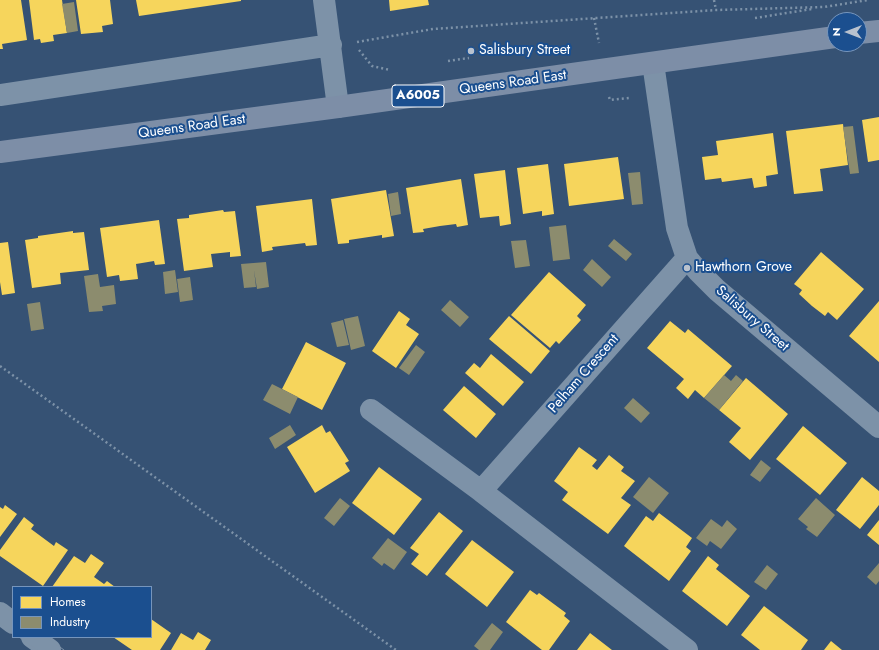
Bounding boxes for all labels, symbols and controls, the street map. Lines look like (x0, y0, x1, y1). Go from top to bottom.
north arrow (827, 12, 867, 52)
text: N (828, 28, 844, 36)
place label: Salisbury Street (479, 43, 570, 59)
marker: Salisbury Street (466, 46, 476, 56)
street label: Queens Road East (458, 67, 568, 99)
road number: A6005 (392, 85, 444, 107)
street label: Queens Road East (137, 111, 247, 143)
place label: Hawthorn Grove (695, 260, 792, 276)
marker: Hawthorn Grove (682, 263, 692, 273)
street label: Salisbury Street (712, 283, 792, 355)
street label: Pelham Crescent (545, 331, 623, 417)
legend (12, 586, 152, 638)
text: Homes (50, 593, 86, 611)
text: Industry (50, 613, 90, 631)

